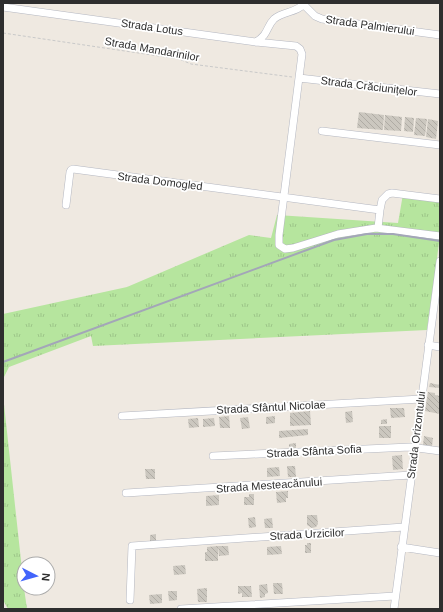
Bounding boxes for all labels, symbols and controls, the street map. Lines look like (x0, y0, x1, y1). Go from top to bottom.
street label: Strada Palmierului (325, 13, 415, 37)
street label: Strada Lotus (120, 17, 184, 37)
street label: Strada Mandarinilor (104, 35, 201, 63)
street label: Strada Crăciunițelor (320, 74, 418, 98)
street label: Strada Domogled (117, 170, 203, 192)
street label: Strada Orizontului (405, 391, 427, 479)
street label: Strada Sfântul Nicolae (216, 398, 326, 416)
street label: Strada Sfânta Sofia (266, 442, 363, 459)
street label: Strada Mesteacănului (216, 475, 322, 495)
street label: Strada Urzicilor (269, 526, 345, 542)
north arrow (16, 556, 56, 596)
text: N (40, 572, 52, 582)

